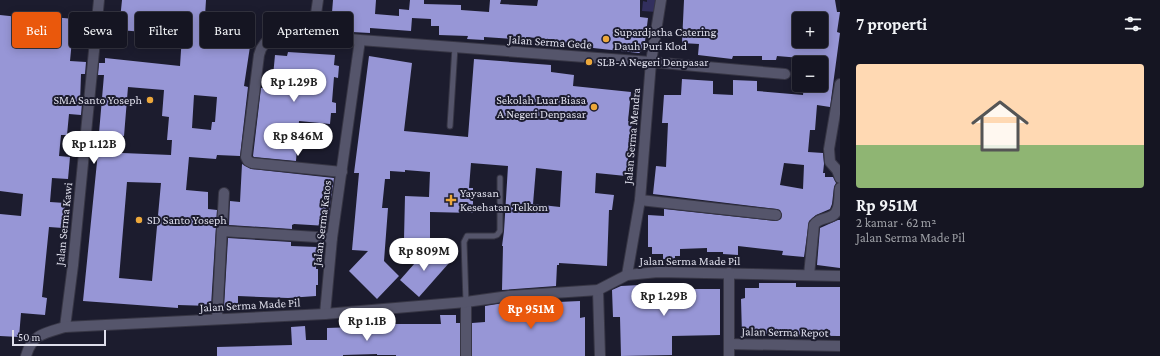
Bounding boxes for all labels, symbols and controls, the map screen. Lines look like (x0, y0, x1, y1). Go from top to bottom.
chip: Beli (12, 12, 61, 48)
chip: Sewa (69, 12, 127, 48)
chip: Filter (135, 12, 192, 48)
chip: Baru (200, 12, 255, 48)
chip: Apartemen (263, 12, 353, 48)
map controls (792, 12, 828, 92)
button: + (792, 12, 828, 48)
icon: filters (1122, 13, 1144, 35)
text: 7 properti (856, 15, 927, 34)
place label: Supardjatha Catering Dauh Puri Klod (614, 25, 716, 53)
street label: Jalan Serma Gede (507, 32, 592, 52)
marker: Supardjatha Catering Dauh Puri Klod (601, 34, 611, 44)
place label: SLB-A Negeri Denpasar (597, 55, 709, 69)
button: − (792, 56, 828, 92)
marker: SLB-A Negeri Denpasar (584, 57, 594, 67)
pin: Rp 1.29B (253, 69, 335, 103)
text: Rp 1.29B (270, 74, 318, 89)
street label: Jalan Serma Mendra (621, 87, 643, 186)
icon: home (964, 90, 1036, 162)
place label: SMA Santo Yoseph (53, 93, 143, 107)
place label: Sekolah Luar Biasa A Negeri Denpasar (496, 93, 587, 121)
marker: SMA Santo Yoseph (145, 95, 155, 105)
marker: Sekolah Luar Biasa A Negeri Denpasar (589, 102, 599, 112)
pin: Rp 846M (261, 123, 335, 157)
text: Rp 846M (273, 128, 323, 143)
pin: Rp 1.12B (53, 131, 135, 165)
text: Rp 1.12B (71, 136, 117, 151)
street label: Jalan Serma Katos (310, 179, 334, 268)
street label: Jalan Serma Kawi (53, 182, 75, 267)
place label: Yayasan Kesehatan Telkom (460, 186, 548, 214)
marker: Yayasan Kesehatan Telkom (445, 194, 457, 206)
text: Rp 951M (856, 196, 917, 215)
place label: SD Santo Yoseph (147, 213, 227, 227)
marker: SD Santo Yoseph (134, 215, 144, 225)
text: 2 kamar · 62 m² (856, 215, 936, 230)
text: Jalan Serma Made Pil (856, 230, 965, 245)
pin: Rp 809M (387, 238, 461, 272)
text: Rp 809M (398, 243, 450, 258)
street label: Jalan Serma Made Pil (639, 254, 740, 268)
pin: Rp 1.29B (623, 283, 705, 317)
text: Rp 1.29B (640, 288, 688, 303)
street label: Jalan Serma Made Pil (198, 295, 301, 315)
pin: Rp 951M (494, 296, 568, 330)
text: Rp 951M (508, 301, 554, 316)
pin: Rp 1.1B (330, 308, 404, 342)
text: Rp 1.1B (348, 313, 386, 328)
street label: Jalan Serma Repot (740, 324, 830, 340)
scale bar (12, 328, 106, 347)
text: 50 m (18, 331, 40, 343)

